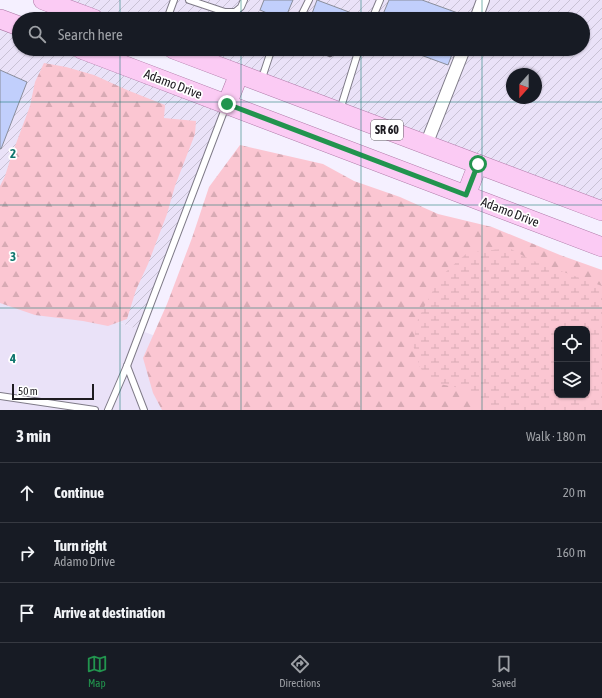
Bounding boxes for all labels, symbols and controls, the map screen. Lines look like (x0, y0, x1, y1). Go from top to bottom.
search box (12, 12, 590, 56)
icon: search (26, 23, 48, 45)
text: Search here (58, 26, 123, 43)
street label: Adamo Drive (142, 66, 204, 102)
north arrow (506, 68, 542, 104)
route end (218, 95, 236, 113)
road number: SR 60 (371, 120, 403, 140)
text: 2 (10, 146, 16, 161)
route start (469, 155, 487, 173)
street label: Adamo Drive (479, 194, 541, 230)
text: 3 (10, 249, 16, 264)
map controls (554, 326, 590, 398)
button: locate (554, 326, 590, 362)
text: 4 (9, 351, 16, 366)
button: layers (554, 362, 590, 398)
scale bar (12, 382, 94, 401)
text: 50 m (18, 385, 38, 397)
text: 3 min (16, 426, 51, 446)
text: Walk · 180 m (526, 429, 586, 444)
icon: ahead (16, 482, 38, 504)
text: Continue (54, 484, 104, 501)
text: 20 m (563, 485, 586, 500)
text: Turn right (54, 537, 107, 554)
icon: right (16, 542, 38, 564)
text: 160 m (557, 545, 586, 560)
text: Adamo Drive (54, 554, 115, 569)
icon: arrive (16, 602, 38, 624)
text: Arrive at destination (54, 604, 165, 621)
tab: Map (86, 653, 108, 689)
tab: Directions (279, 653, 320, 689)
tab: Saved (492, 653, 516, 689)

